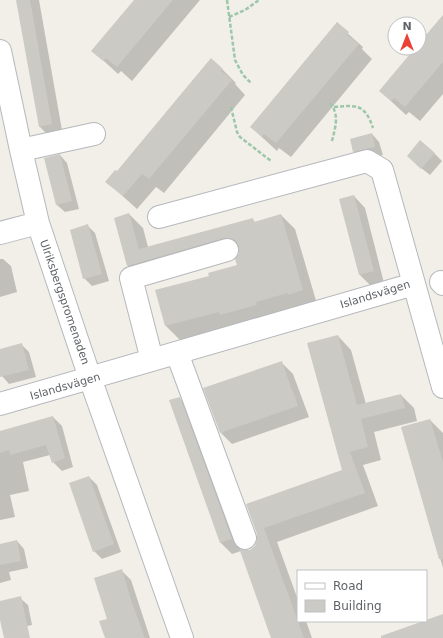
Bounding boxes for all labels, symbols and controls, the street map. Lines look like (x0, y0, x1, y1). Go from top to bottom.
north arrow (387, 16, 427, 56)
text: N (402, 20, 412, 33)
street label: Ulriksbergspromenaden (37, 238, 92, 366)
street label: Islandsvägen (339, 278, 412, 311)
street label: Islandsvägen (29, 370, 102, 403)
legend (297, 570, 427, 622)
text: Road (333, 579, 363, 593)
text: Building (333, 599, 382, 613)

